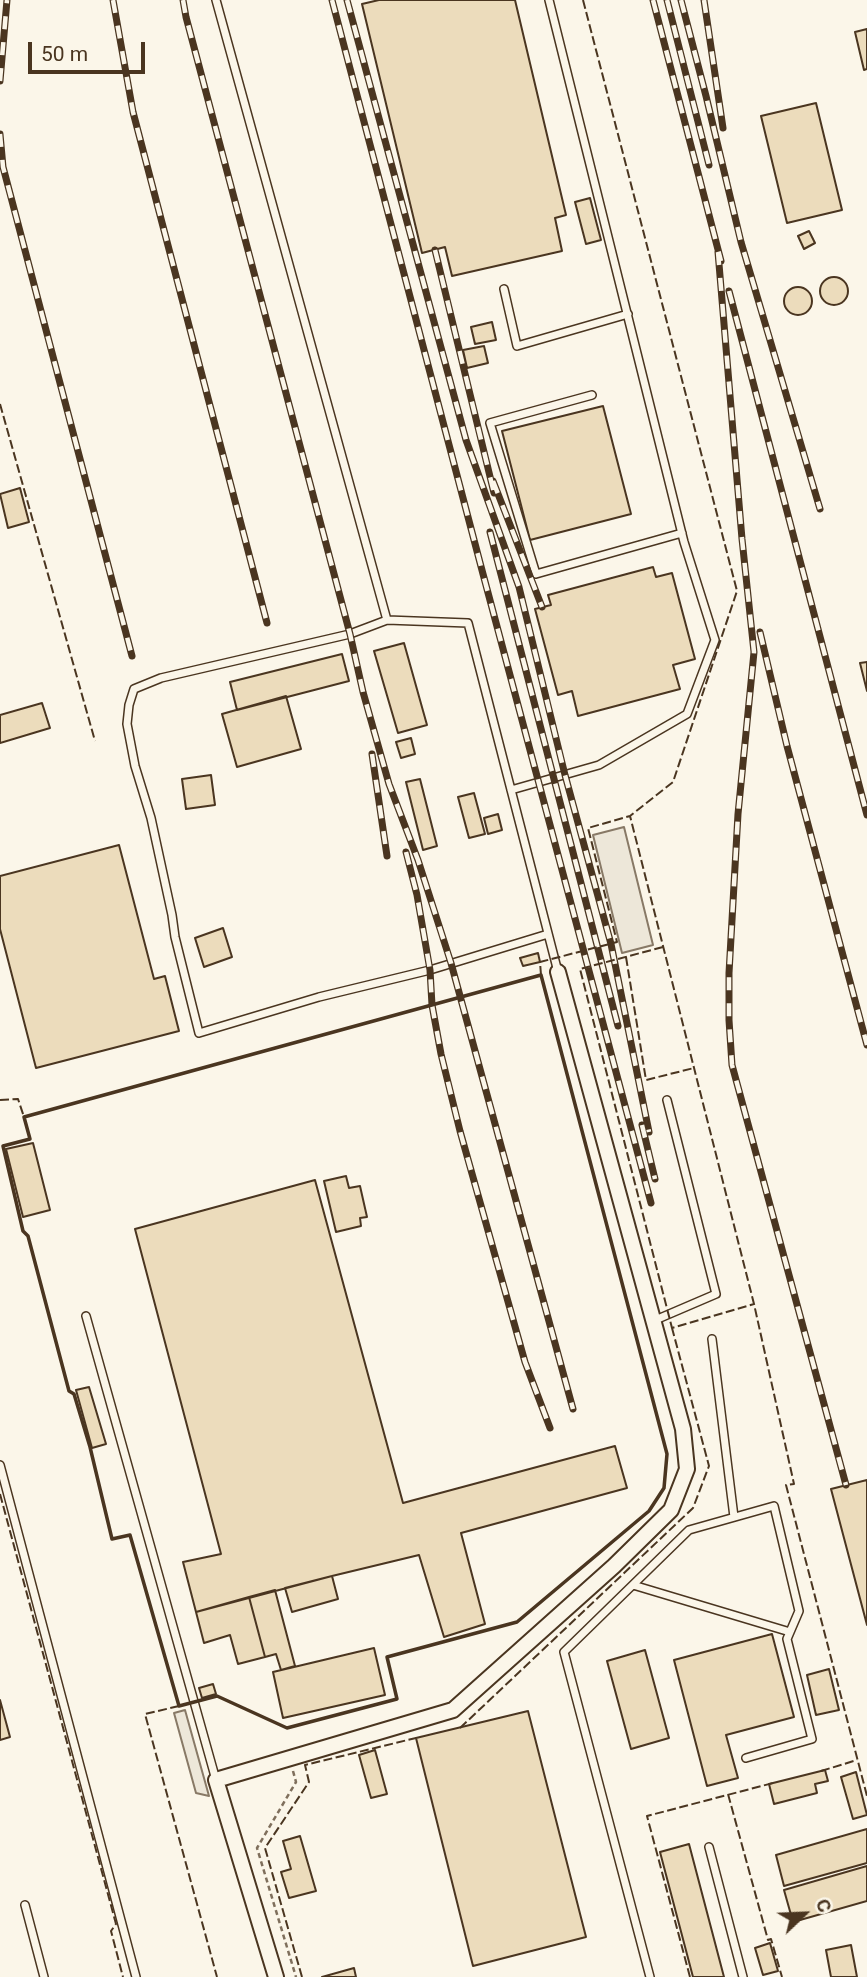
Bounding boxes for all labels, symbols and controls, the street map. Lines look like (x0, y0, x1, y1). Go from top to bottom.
scale bar (32, 28, 149, 72)
text: 50 m (41, 42, 88, 66)
north arrow (769, 1879, 839, 1949)
text: С (811, 1895, 837, 1916)

